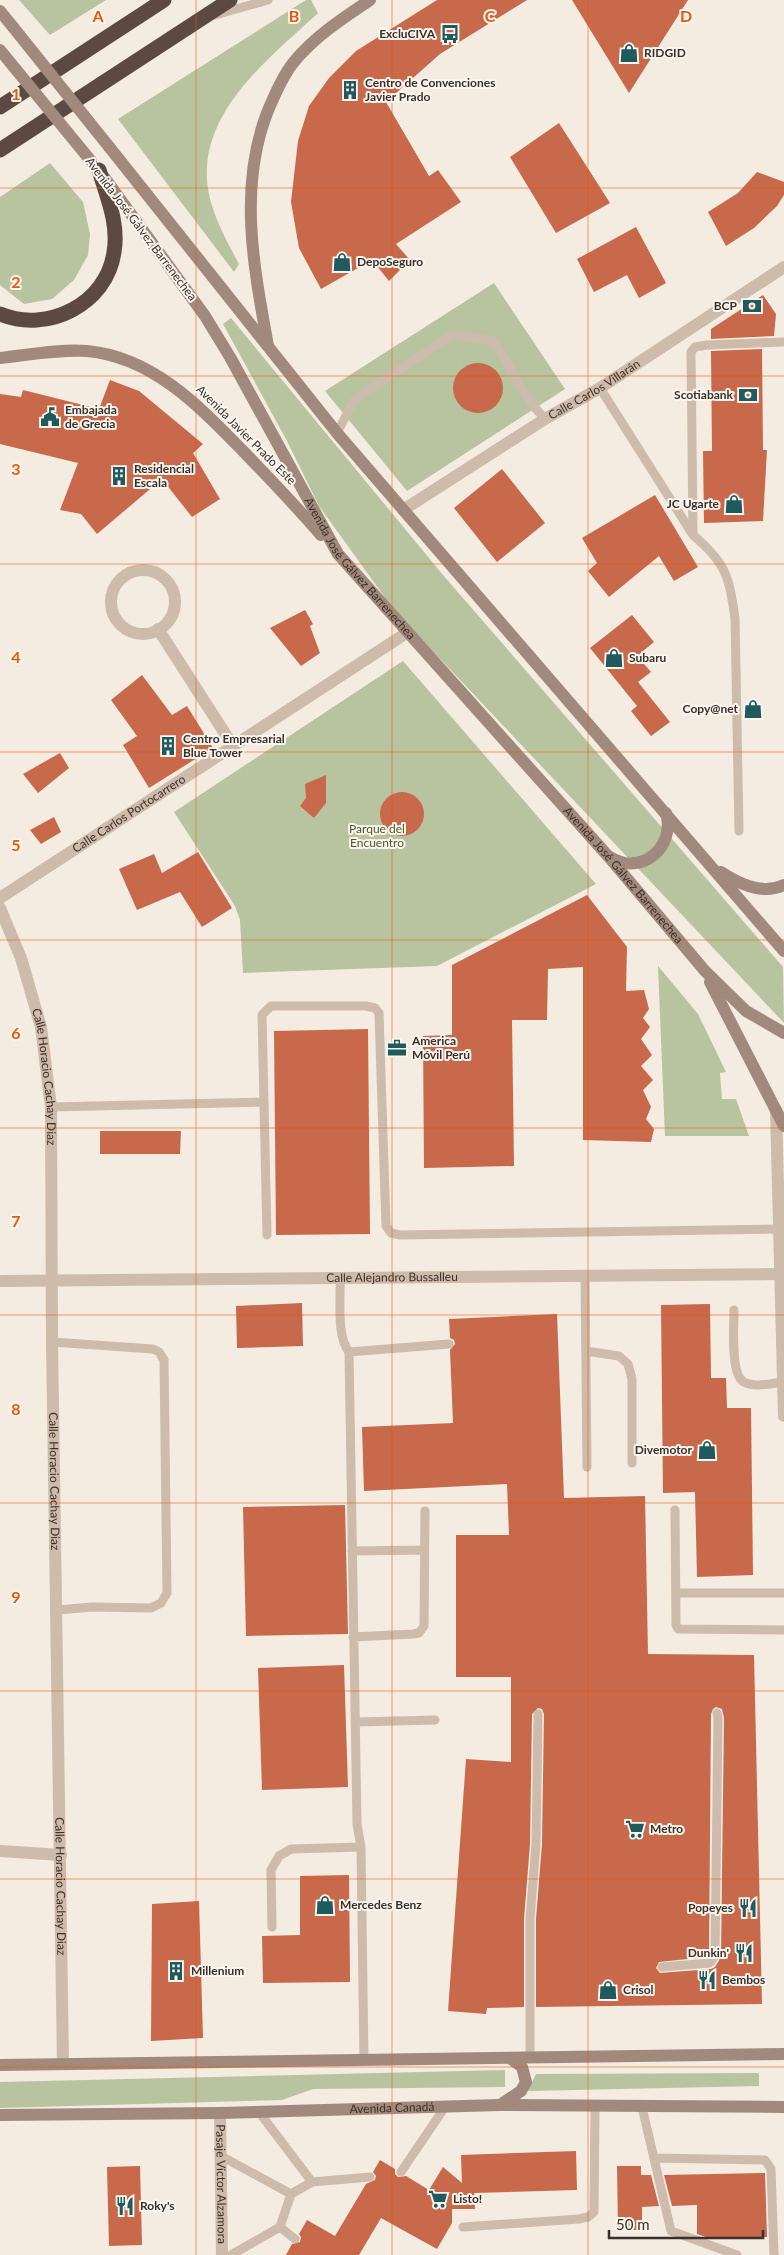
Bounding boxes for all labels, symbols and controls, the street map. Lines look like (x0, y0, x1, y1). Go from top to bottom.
text: A (91, 6, 104, 25)
text: B (289, 6, 299, 25)
text: C (485, 6, 496, 25)
text: D (680, 6, 692, 25)
bus stop icon: ExcluCIVA (439, 23, 461, 45)
place label: ExcluCIVA (379, 26, 436, 41)
shop icon: RIDGID (618, 42, 640, 64)
place label: RIDGID (644, 45, 686, 60)
place label: Centro de Convenciones Javier Prado (365, 75, 495, 104)
building icon: Centro de Convenciones Javier Prado (339, 79, 361, 101)
text: 1 (11, 84, 21, 103)
street label: Avenida José Gálvez Barrenechea (82, 154, 200, 303)
shop icon: DepoSeguro (331, 251, 353, 273)
place label: DepoSeguro (357, 254, 423, 269)
text: 2 (11, 272, 21, 291)
bank icon: BCP (741, 295, 763, 317)
place label: BCP (714, 298, 738, 313)
street label: Calle Carlos Villarán (545, 356, 643, 423)
street label: Avenida Javier Prado Este (193, 382, 299, 488)
bank icon: Scotiabank (737, 384, 759, 406)
place label: Scotiabank (674, 387, 734, 402)
place label: Embajada de Grecia (65, 402, 117, 431)
public building icon: Embajada de Grecia (39, 406, 61, 428)
text: 3 (11, 459, 21, 478)
place label: Residencial Escala (134, 461, 194, 490)
building icon: Residencial Escala (108, 465, 130, 487)
shop icon: JC Ugarte (723, 493, 745, 515)
street label: Avenida José Gálvez Barrenechea (301, 494, 419, 643)
place label: JC Ugarte (667, 496, 720, 511)
text: 4 (11, 647, 21, 666)
shop icon: Subaru (603, 647, 625, 669)
place label: Subaru (629, 650, 667, 665)
shop icon: Copy@net (742, 698, 764, 720)
place label: Copy@net (683, 701, 739, 716)
place label: Centro Empresarial Blue Tower (183, 731, 285, 760)
building icon: Centro Empresarial Blue Tower (157, 735, 179, 757)
street label: Calle Carlos Portocarrero (69, 771, 188, 856)
street label: Avenida José Gálvez Barrenechea (560, 803, 687, 946)
park label: Parque del Encuentro (349, 821, 405, 850)
text: 5 (11, 835, 21, 854)
street label: Calle Horacio Cachay Diaz (29, 1006, 59, 1146)
text: 6 (11, 1023, 21, 1042)
place label: America Móvil Perú (411, 1033, 470, 1062)
office icon: America Móvil Perú (386, 1037, 408, 1059)
text: 7 (11, 1211, 21, 1230)
street label: Calle Alejandro Bussalleu (326, 1269, 458, 1285)
text: 8 (11, 1399, 21, 1418)
street label: Calle Horacio Cachay Diaz (46, 1412, 63, 1551)
shop icon: Divemotor (696, 1439, 718, 1461)
place label: Divemotor (635, 1442, 693, 1457)
text: 9 (11, 1587, 21, 1606)
street label: Calle Horacio Cachay Diaz (52, 1817, 69, 1956)
supermarket icon: Metro (624, 1818, 646, 1840)
place label: Metro (650, 1821, 683, 1836)
shop icon: Mercedes Benz (314, 1894, 336, 1916)
place label: Mercedes Benz (340, 1897, 422, 1912)
restaurant icon: Popeyes (737, 1897, 759, 1919)
place label: Popeyes (688, 1900, 733, 1915)
restaurant icon: Dunkin' (733, 1942, 755, 1964)
place label: Dunkin' (688, 1945, 729, 1960)
building icon: Millenium (165, 1960, 187, 1982)
place label: Millenium (191, 1963, 244, 1978)
restaurant icon: Bembos (696, 1969, 718, 1991)
place label: Bembos (722, 1972, 765, 1987)
shop icon: Crisol (597, 1979, 619, 2001)
place label: Crisol (623, 1982, 654, 1997)
street label: Avenida Canadá (349, 2099, 435, 2116)
street label: Pasaje Víctor Alzamora (213, 2124, 230, 2244)
supermarket icon: Listo! (427, 2188, 449, 2210)
place label: Listo! (453, 2191, 482, 2206)
restaurant icon: Roky's (114, 2195, 136, 2217)
place label: Roky's (140, 2198, 175, 2213)
scale bar (609, 2208, 763, 2240)
text: 50 m (616, 2215, 650, 2233)

